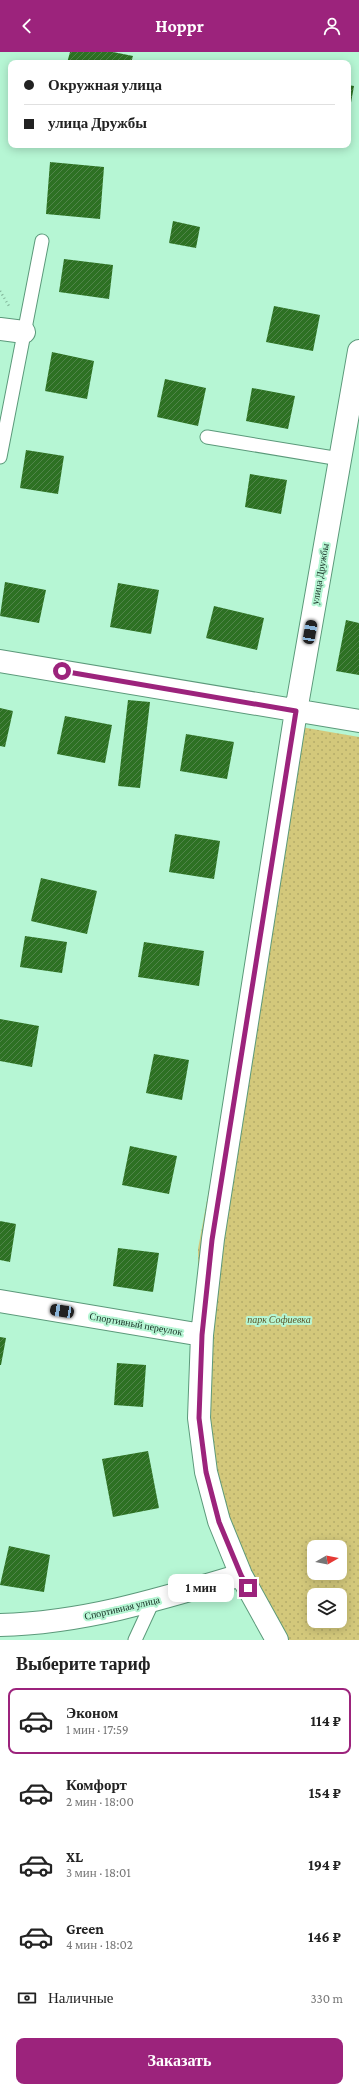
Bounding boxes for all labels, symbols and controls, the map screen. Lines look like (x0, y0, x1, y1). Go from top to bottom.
icon: back (16, 15, 38, 37)
icon: person (321, 15, 343, 37)
text: Hoppr (155, 16, 204, 36)
text: Окружная улица (48, 77, 162, 93)
text: улица Дружбы (48, 115, 147, 131)
street label: улица Дружбы (309, 542, 331, 605)
car (302, 619, 318, 645)
route start (53, 662, 71, 680)
car (49, 1303, 75, 1319)
street label: Спортивный переулок (89, 1310, 183, 1338)
park label: парк Софиевка (247, 1314, 311, 1325)
north arrow (307, 1540, 347, 1580)
map controls (307, 1540, 347, 1628)
callout: 1 мин (168, 1574, 234, 1602)
route end (239, 1579, 257, 1597)
text: 1 мин (185, 1580, 217, 1595)
button: layers (307, 1588, 347, 1628)
street label: Спортивная улица (83, 1594, 161, 1622)
text: Выберите тариф (16, 1654, 150, 1674)
icon: car (18, 1703, 54, 1739)
text: Эконом (66, 1705, 118, 1721)
text: 114 ₽ (310, 1713, 341, 1729)
text: 1 мин · 17:59 (66, 1722, 129, 1737)
icon: car (18, 1775, 54, 1811)
text: Комфорт (66, 1777, 127, 1793)
text: 154 ₽ (309, 1785, 341, 1801)
text: 2 мин · 18:00 (66, 1794, 134, 1809)
icon: car (18, 1847, 54, 1883)
text: XL (66, 1849, 83, 1865)
text: 194 ₽ (308, 1857, 341, 1873)
text: 3 мин · 18:01 (66, 1865, 131, 1880)
icon: car (18, 1919, 54, 1955)
text: Green (66, 1921, 104, 1937)
text: 146 ₽ (308, 1929, 341, 1945)
text: 4 мин · 18:02 (66, 1937, 133, 1952)
icon: cash (16, 1987, 38, 2009)
text: Наличные (48, 1990, 113, 2006)
text: 330 m (310, 1991, 343, 2006)
button: Заказать (16, 2038, 343, 2084)

